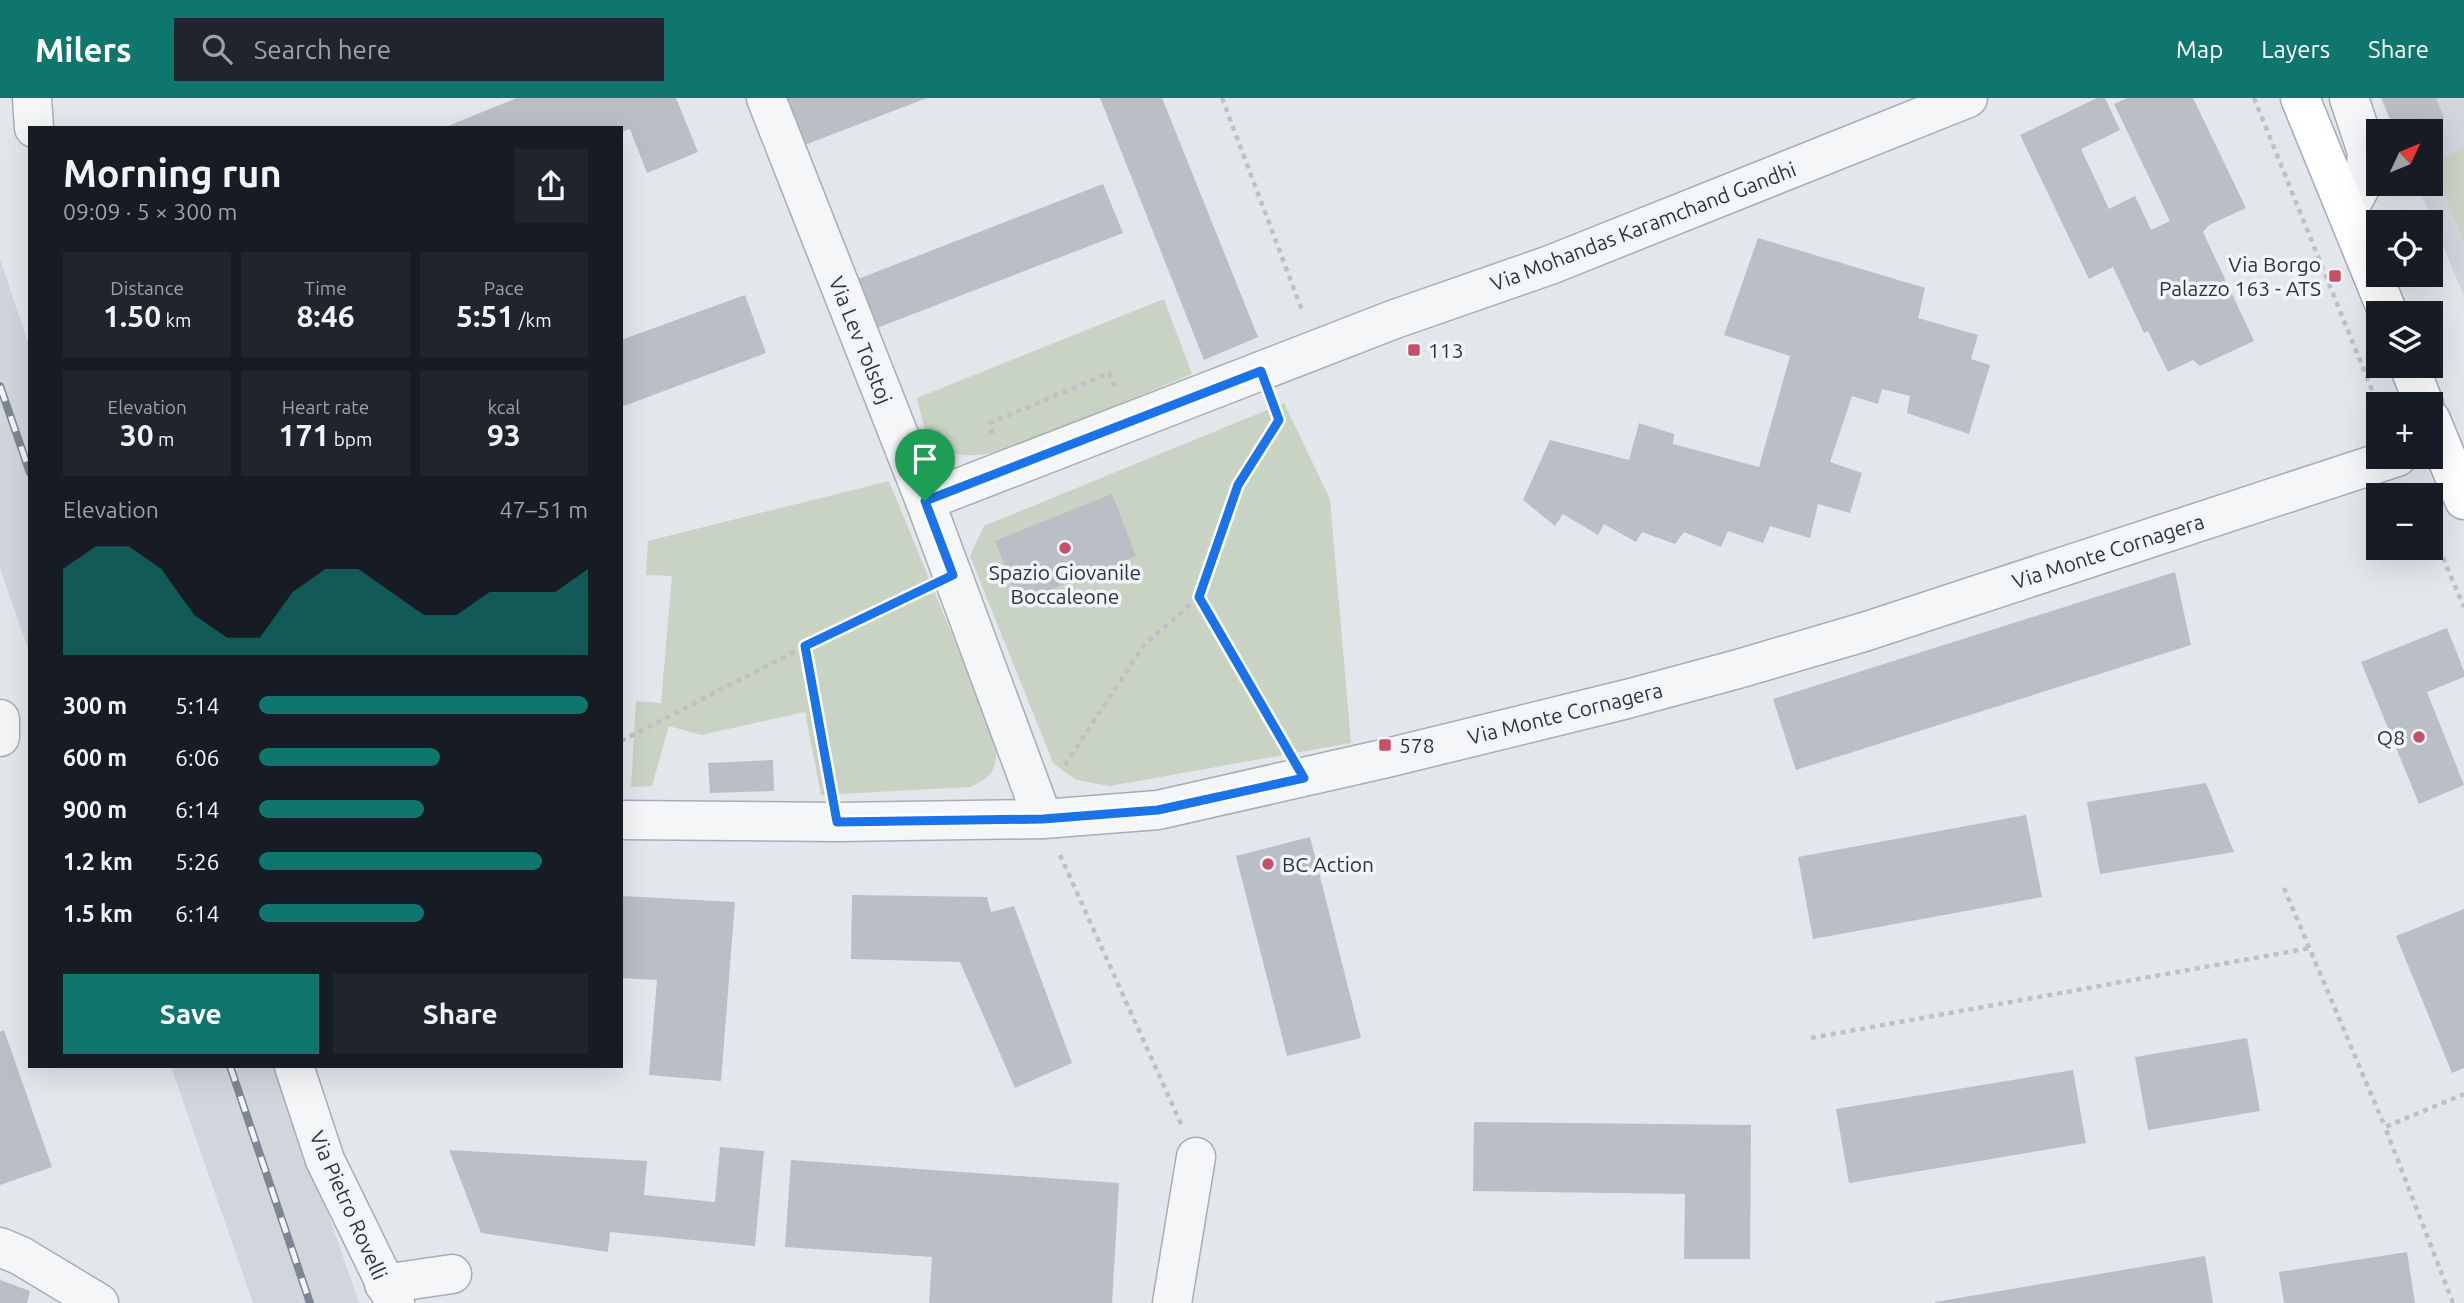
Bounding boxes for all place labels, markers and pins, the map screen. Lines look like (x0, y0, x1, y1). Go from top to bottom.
place label: Via Borgo Palazzo 163 - ATS (2159, 252, 2321, 300)
marker: Via Borgo Palazzo 163 - ATS (2327, 268, 2343, 284)
place label: 113 (1428, 338, 1464, 362)
marker: 113 (1406, 342, 1422, 358)
pin (895, 429, 955, 501)
marker: Spazio Giovanile Boccaleone (1057, 540, 1073, 556)
place label: Spazio Giovanile Boccaleone (989, 560, 1141, 608)
place label: Q8 (2377, 725, 2405, 749)
marker: Q8 (2411, 729, 2427, 745)
place label: 578 (1399, 733, 1435, 757)
marker: 578 (1377, 737, 1393, 753)
place label: BC Action (1282, 852, 1374, 876)
marker: BC Action (1260, 856, 1276, 872)

